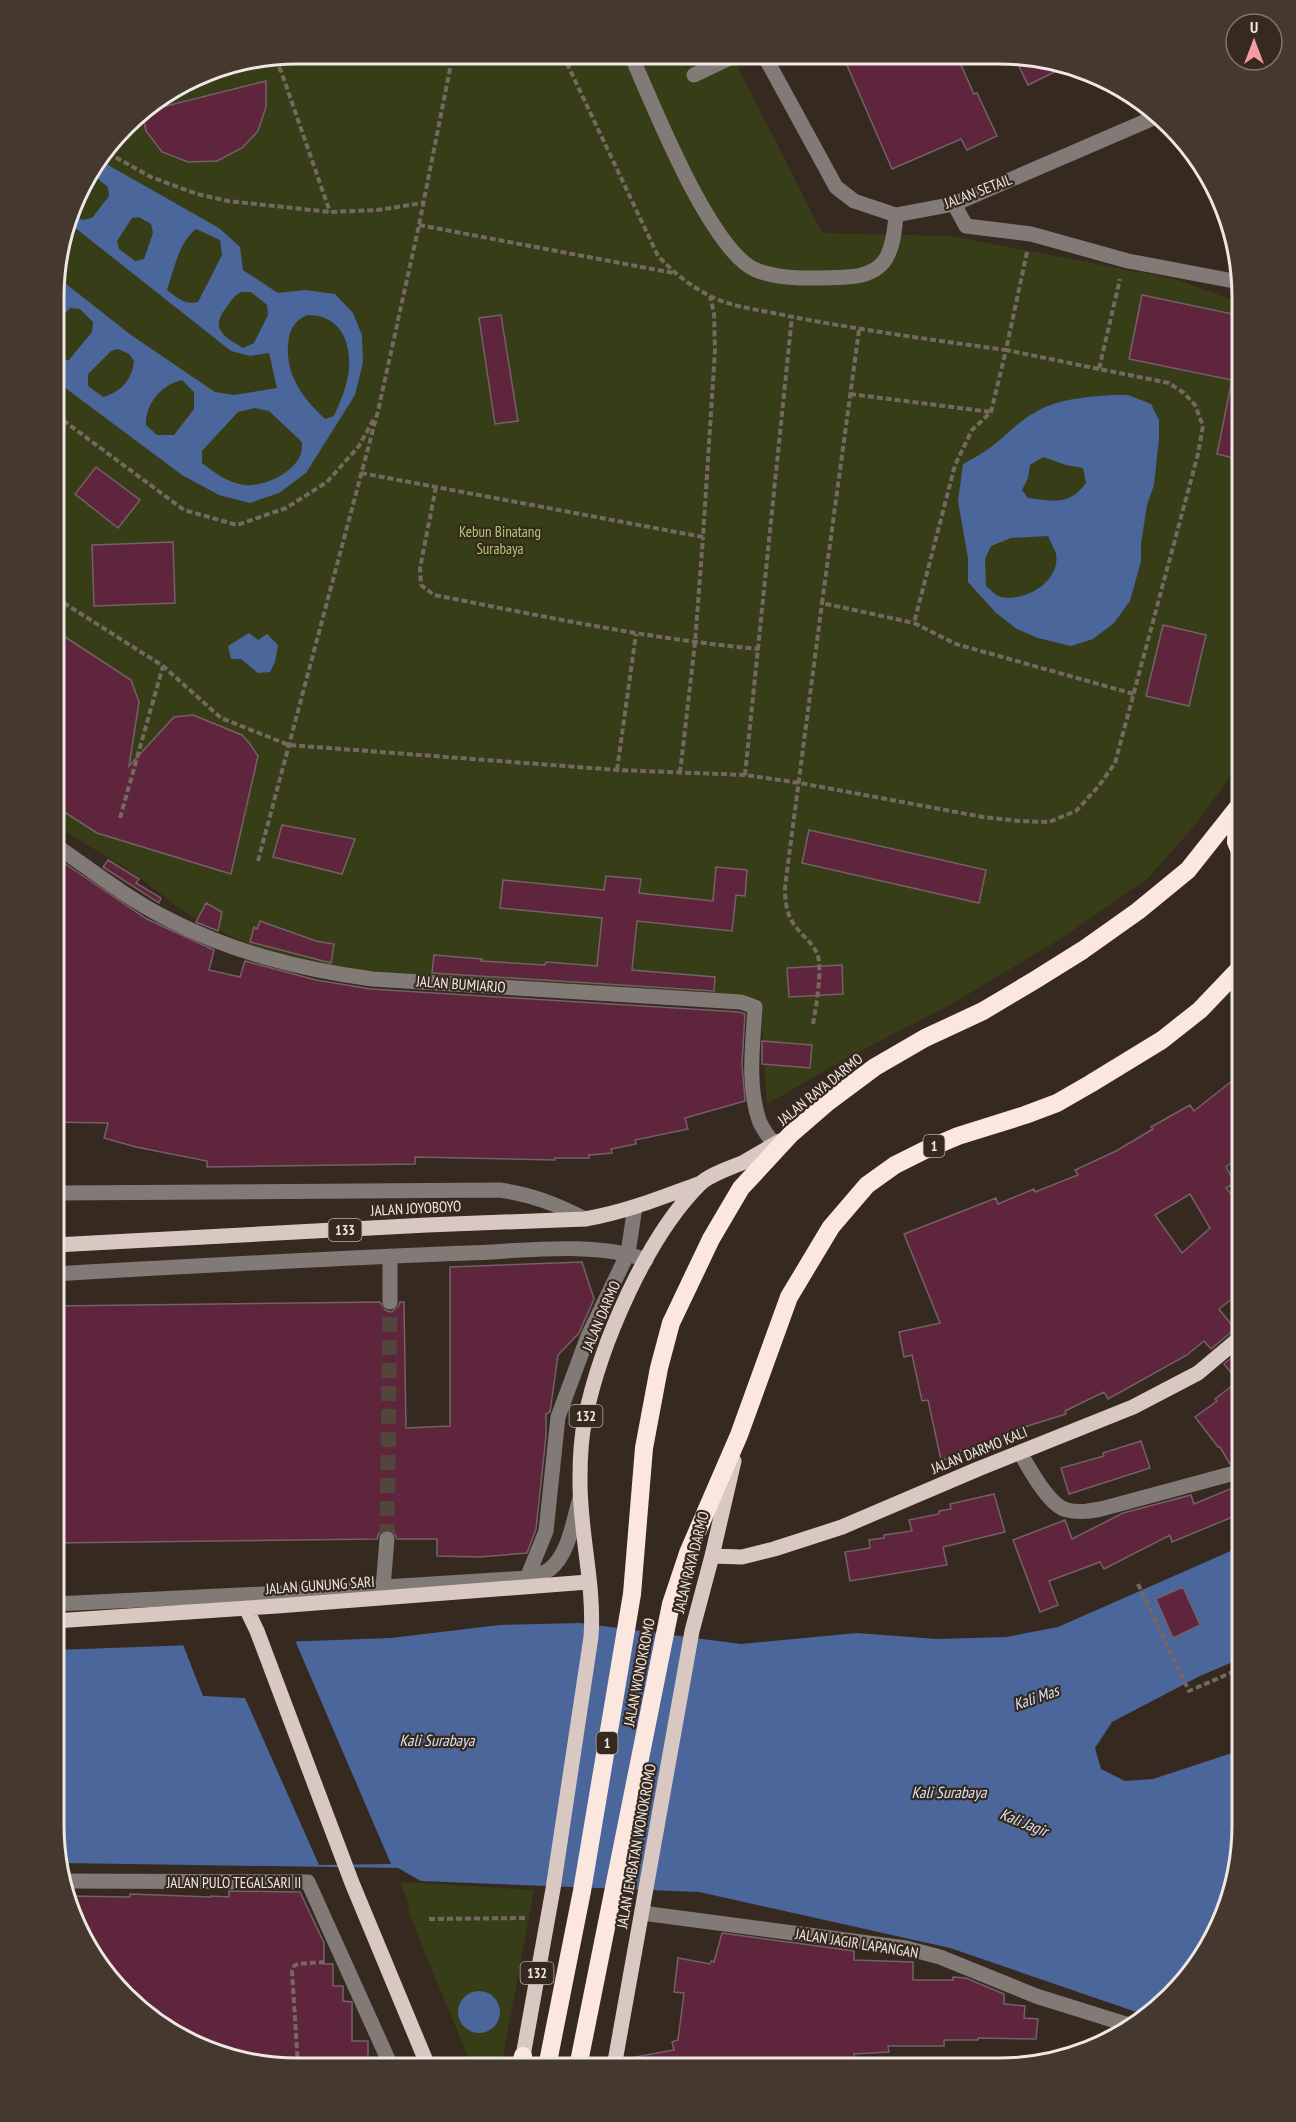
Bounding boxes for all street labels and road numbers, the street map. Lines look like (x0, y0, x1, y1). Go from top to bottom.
street label: JALAN SETAIL (941, 169, 1015, 213)
street label: JALAN BUMIARJO (415, 971, 506, 997)
street label: JALAN RAYA DARMO (773, 1049, 866, 1130)
road number: 1 (924, 1135, 944, 1157)
street label: JALAN JOYOBOYO (369, 1196, 462, 1220)
road number: 133 (328, 1219, 362, 1241)
street label: JALAN DARMO (577, 1278, 624, 1355)
road number: 132 (570, 1405, 602, 1427)
street label: JALAN DARMO KALI (927, 1422, 1030, 1478)
street label: JALAN RAYA DARMO (669, 1509, 713, 1616)
street label: JALAN GUNUNG SARI (264, 1572, 375, 1598)
street label: JALAN WONOKROMO (619, 1616, 659, 1729)
road number: 1 (596, 1732, 618, 1754)
street label: JALAN JEMBATAN WONOKROMO (612, 1762, 660, 1931)
street label: JALAN PULO TEGALSARI II (166, 1873, 301, 1892)
street label: JALAN JAGIR LAPANGAN (793, 1924, 920, 1962)
road number: 132 (520, 1962, 554, 1984)

